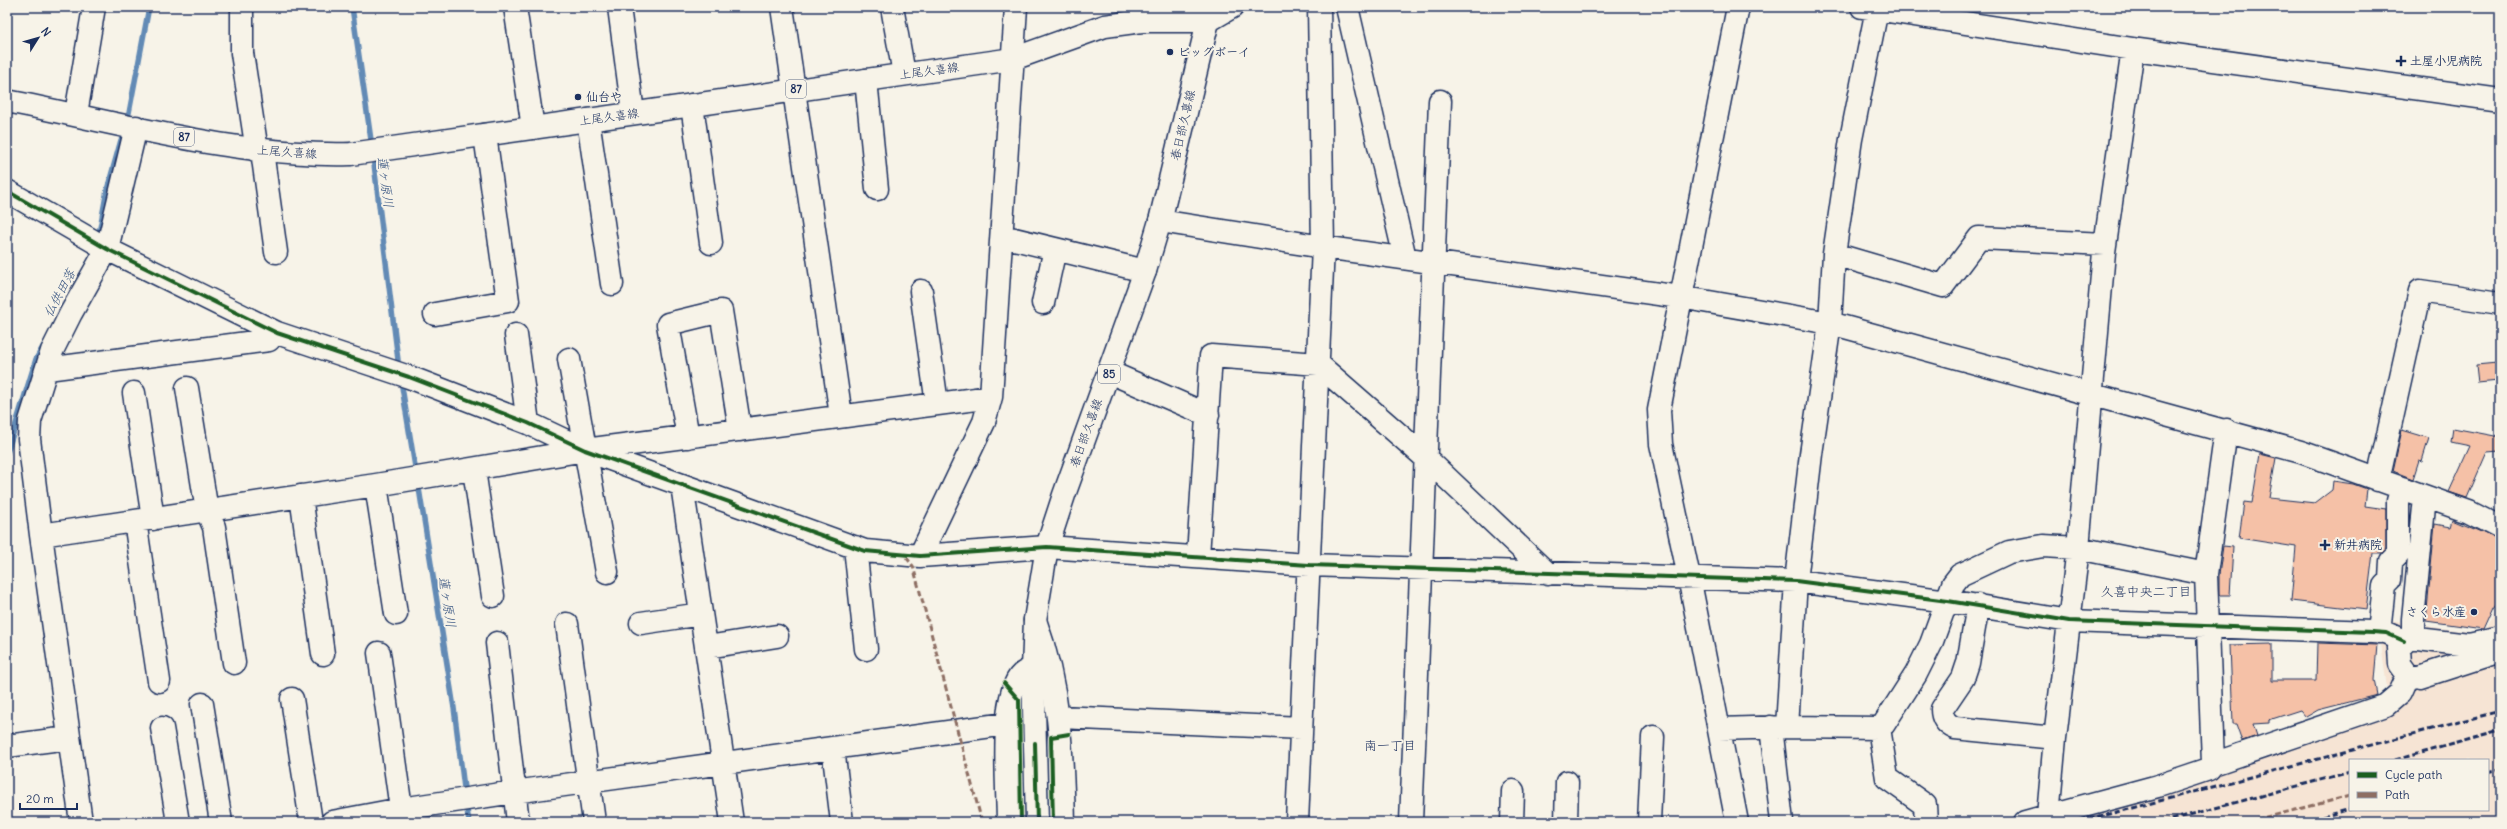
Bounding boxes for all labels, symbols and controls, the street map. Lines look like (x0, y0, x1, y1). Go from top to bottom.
north arrow (18, 18, 58, 58)
text: N (38, 25, 54, 39)
place label: ビッグボーイ (1178, 44, 1250, 59)
marker: ビッグボーイ (1165, 47, 1175, 57)
place label: 土屋小児病院 (2410, 53, 2482, 68)
marker: 土屋小児病院 (2395, 55, 2407, 67)
street label: 上尾久喜線 (898, 59, 960, 82)
road number: 87 (786, 80, 806, 98)
street label: 春日部久喜線 (1167, 88, 1198, 162)
place label: 仙台や (586, 89, 622, 104)
marker: 仙台や (573, 92, 583, 102)
street label: 上尾久喜線 (578, 105, 640, 128)
road number: 87 (174, 128, 194, 146)
street label: 上尾久喜線 (257, 142, 317, 161)
water label: 蓮ヶ原川 (373, 155, 398, 209)
water label: 仏供田落 (40, 265, 80, 320)
road number: 85 (1098, 365, 1120, 383)
street label: 春日部久喜線 (1066, 396, 1105, 469)
place label: 新井病院 (2334, 537, 2382, 552)
marker: 新井病院 (2319, 539, 2331, 551)
water label: 蓮ヶ原川 (435, 575, 460, 629)
district label: 久喜中央二丁目 (2100, 583, 2192, 600)
place label: さくら水産 (2406, 604, 2466, 619)
marker: さくら水産 (2469, 607, 2479, 617)
district label: 南一丁目 (1364, 737, 1416, 754)
legend (2349, 759, 2489, 811)
text: Cycle path (2385, 767, 2442, 782)
scale bar (20, 785, 77, 811)
text: Path (2385, 787, 2410, 802)
text: 20 m (26, 791, 54, 806)

